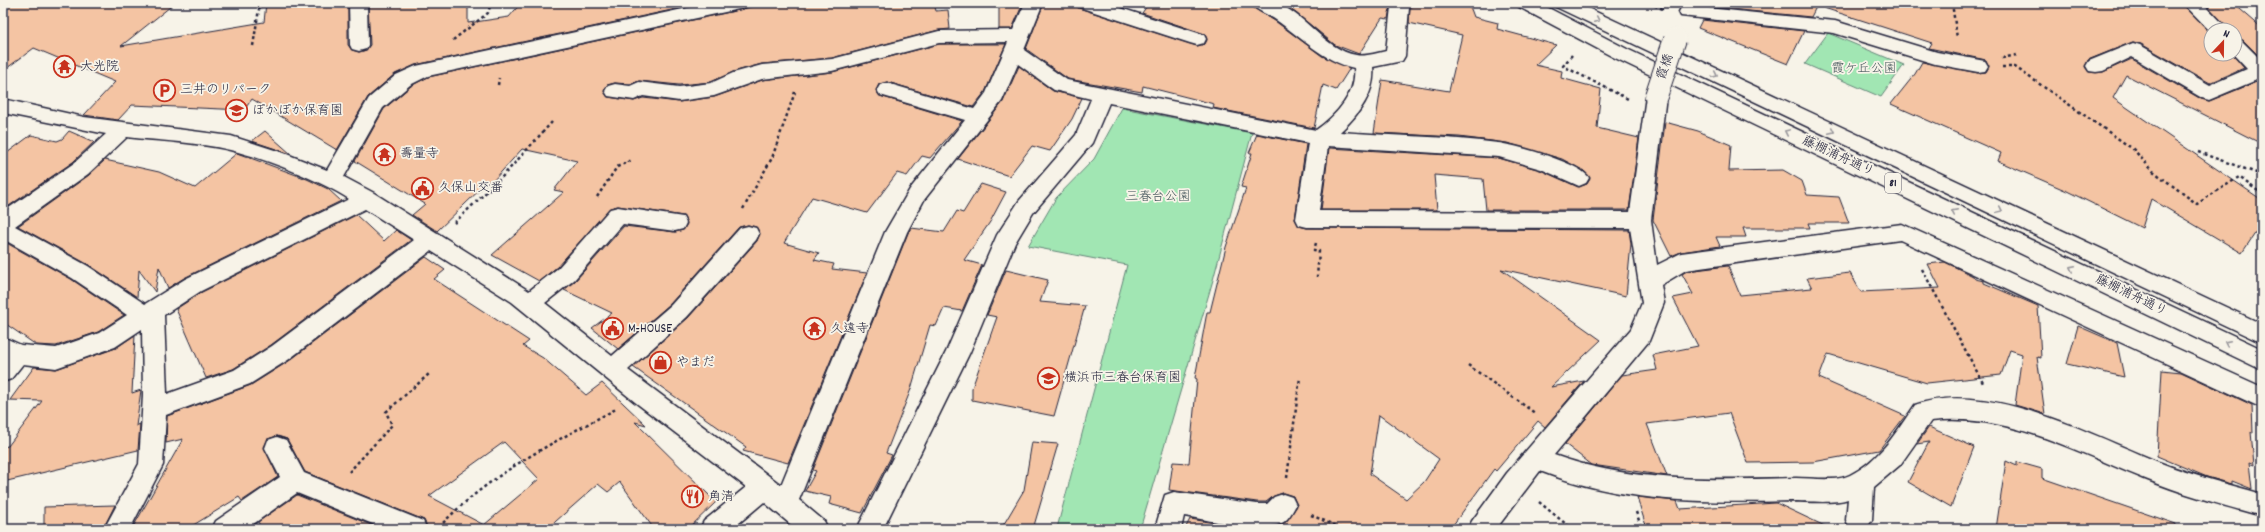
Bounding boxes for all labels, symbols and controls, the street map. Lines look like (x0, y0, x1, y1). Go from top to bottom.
one-way arrow (1593, 15, 1601, 23)
north arrow (2203, 22, 2243, 62)
text: N (2220, 26, 2232, 43)
street label: 霞橋 (1653, 52, 1679, 82)
temple icon: 大光院 (52, 54, 78, 80)
place label: 大光院 (80, 58, 119, 77)
park label: 霞ケ丘公園 (1831, 60, 1897, 79)
one-way arrow (1711, 70, 1718, 78)
parking icon: 三井のリパーク (151, 77, 177, 103)
place label: 三井のリパーク (180, 81, 271, 100)
school or university icon: ぽかぽか保育園 (223, 98, 249, 124)
place label: ぽかぽか保育園 (252, 102, 343, 121)
one-way arrow (1828, 126, 1836, 134)
one-way arrow (1783, 129, 1791, 137)
street label: 藤棚浦舟通り (1799, 132, 1877, 182)
temple icon: 壽量寺 (371, 141, 397, 167)
place label: 壽量寺 (400, 145, 439, 164)
road number: 81 (1885, 173, 1901, 193)
public building icon: 久保山交番 (409, 175, 435, 201)
place label: 久保山交番 (438, 179, 503, 198)
park label: 三春台公園 (1125, 188, 1191, 207)
one-way arrow (1996, 205, 2004, 213)
one-way arrow (1951, 209, 1959, 217)
one-way arrow (2068, 265, 2076, 273)
street label: 藤棚浦舟通り (2092, 270, 2170, 322)
public building icon: M-HOUSE (600, 316, 626, 342)
temple icon: 久遠寺 (801, 316, 827, 342)
place label: M-HOUSE (628, 320, 672, 339)
place label: 久遠寺 (830, 320, 869, 339)
one-way arrow (2224, 340, 2231, 347)
shop icon: やまだ (648, 350, 674, 376)
place label: やまだ (676, 354, 715, 373)
school or university icon: 横浜市三春台保育園 (1036, 365, 1062, 391)
place label: 横浜市三春台保育園 (1064, 369, 1181, 388)
restaurant icon: 角清 (679, 484, 705, 510)
place label: 角清 (708, 488, 734, 507)

